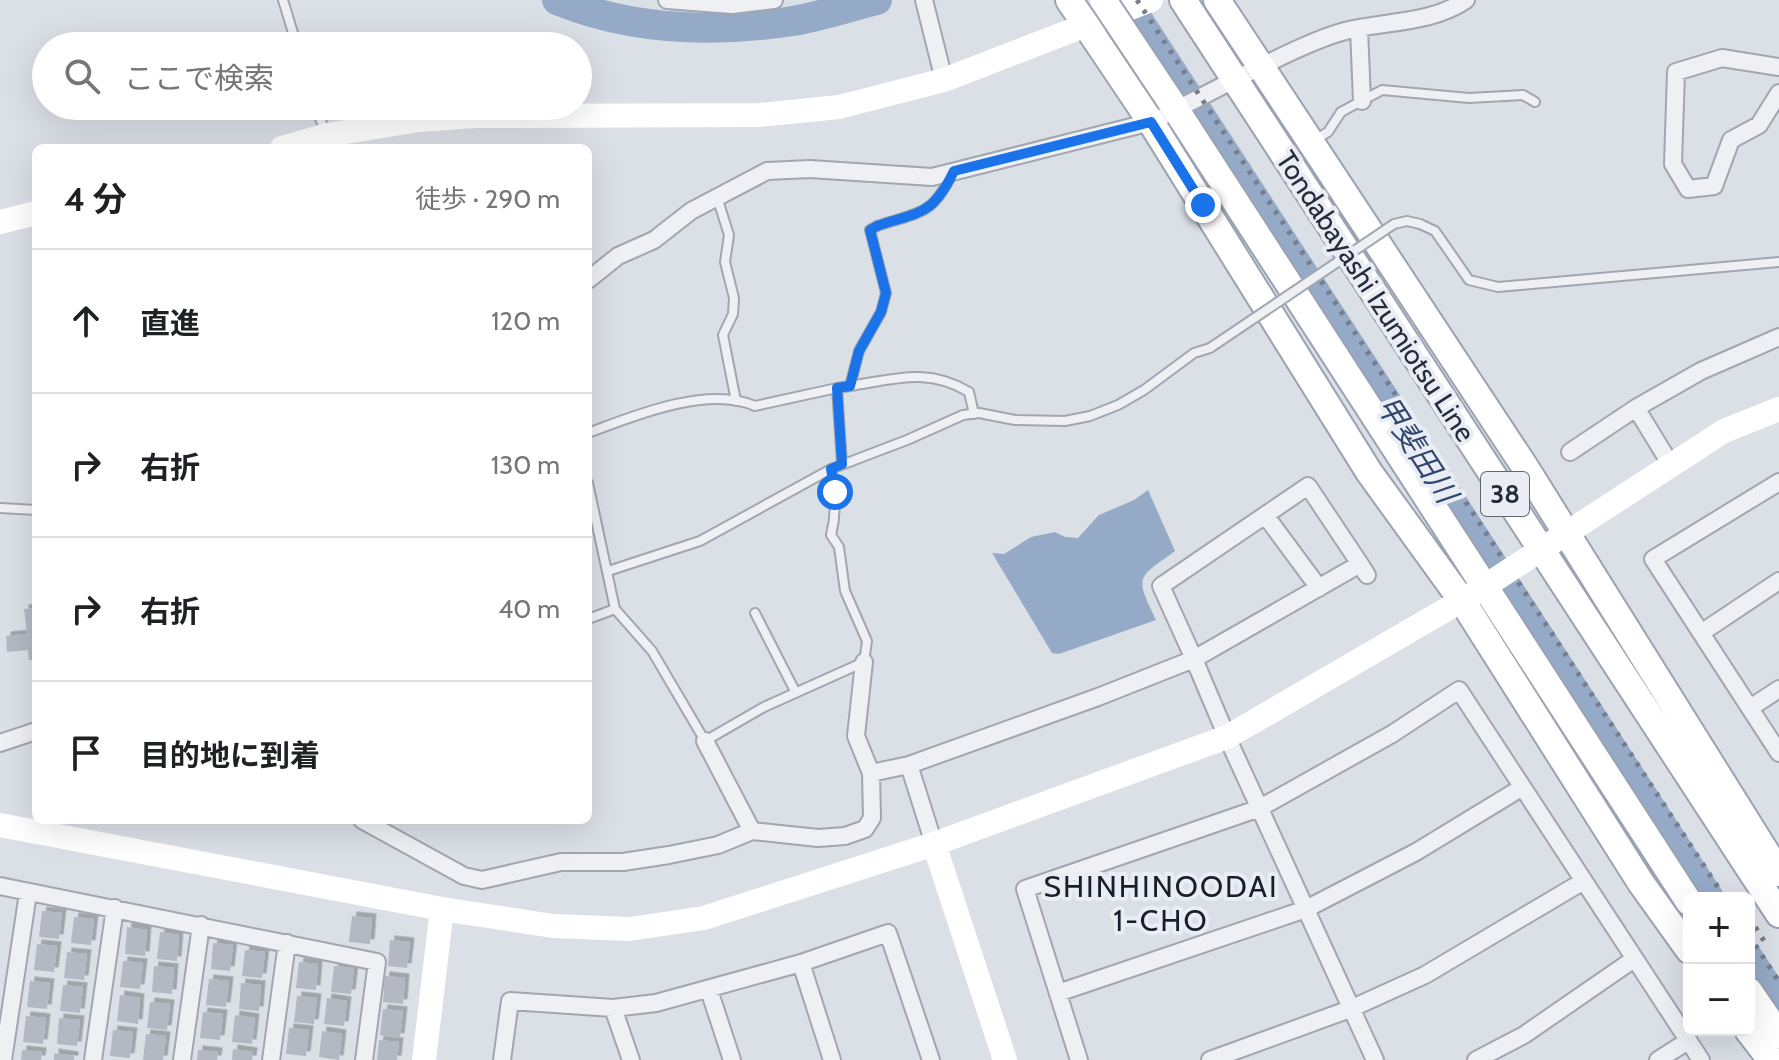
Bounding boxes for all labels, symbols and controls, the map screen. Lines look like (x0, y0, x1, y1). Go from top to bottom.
search box (32, 32, 592, 120)
icon: search (60, 54, 104, 98)
text: ここで検索 (124, 60, 274, 97)
street label: Tondabayashi Izumiotsu Line (1269, 144, 1483, 448)
text: 4 分 (64, 178, 127, 220)
text: 徒歩 · 290 m (415, 183, 560, 215)
route end (1185, 187, 1221, 223)
icon: ahead (64, 299, 108, 343)
text: 直進 (140, 305, 200, 342)
text: 120 m (491, 305, 560, 337)
water label: 甲斐田川 (1369, 389, 1467, 512)
icon: right (64, 443, 108, 487)
text: 右折 (140, 449, 200, 486)
text: 130 m (491, 449, 560, 481)
road number: 38 (1481, 472, 1529, 516)
route start (817, 474, 853, 510)
icon: right (64, 587, 108, 631)
text: 右折 (140, 593, 200, 630)
text: 40 m (498, 593, 560, 625)
icon: arrive (64, 731, 108, 775)
text: 目的地に到着 (140, 737, 320, 774)
district label: SHINHINOODAI 1-CHO (1043, 868, 1279, 939)
map controls (1683, 892, 1755, 1036)
button: + (1683, 892, 1755, 964)
button: − (1683, 964, 1755, 1036)

